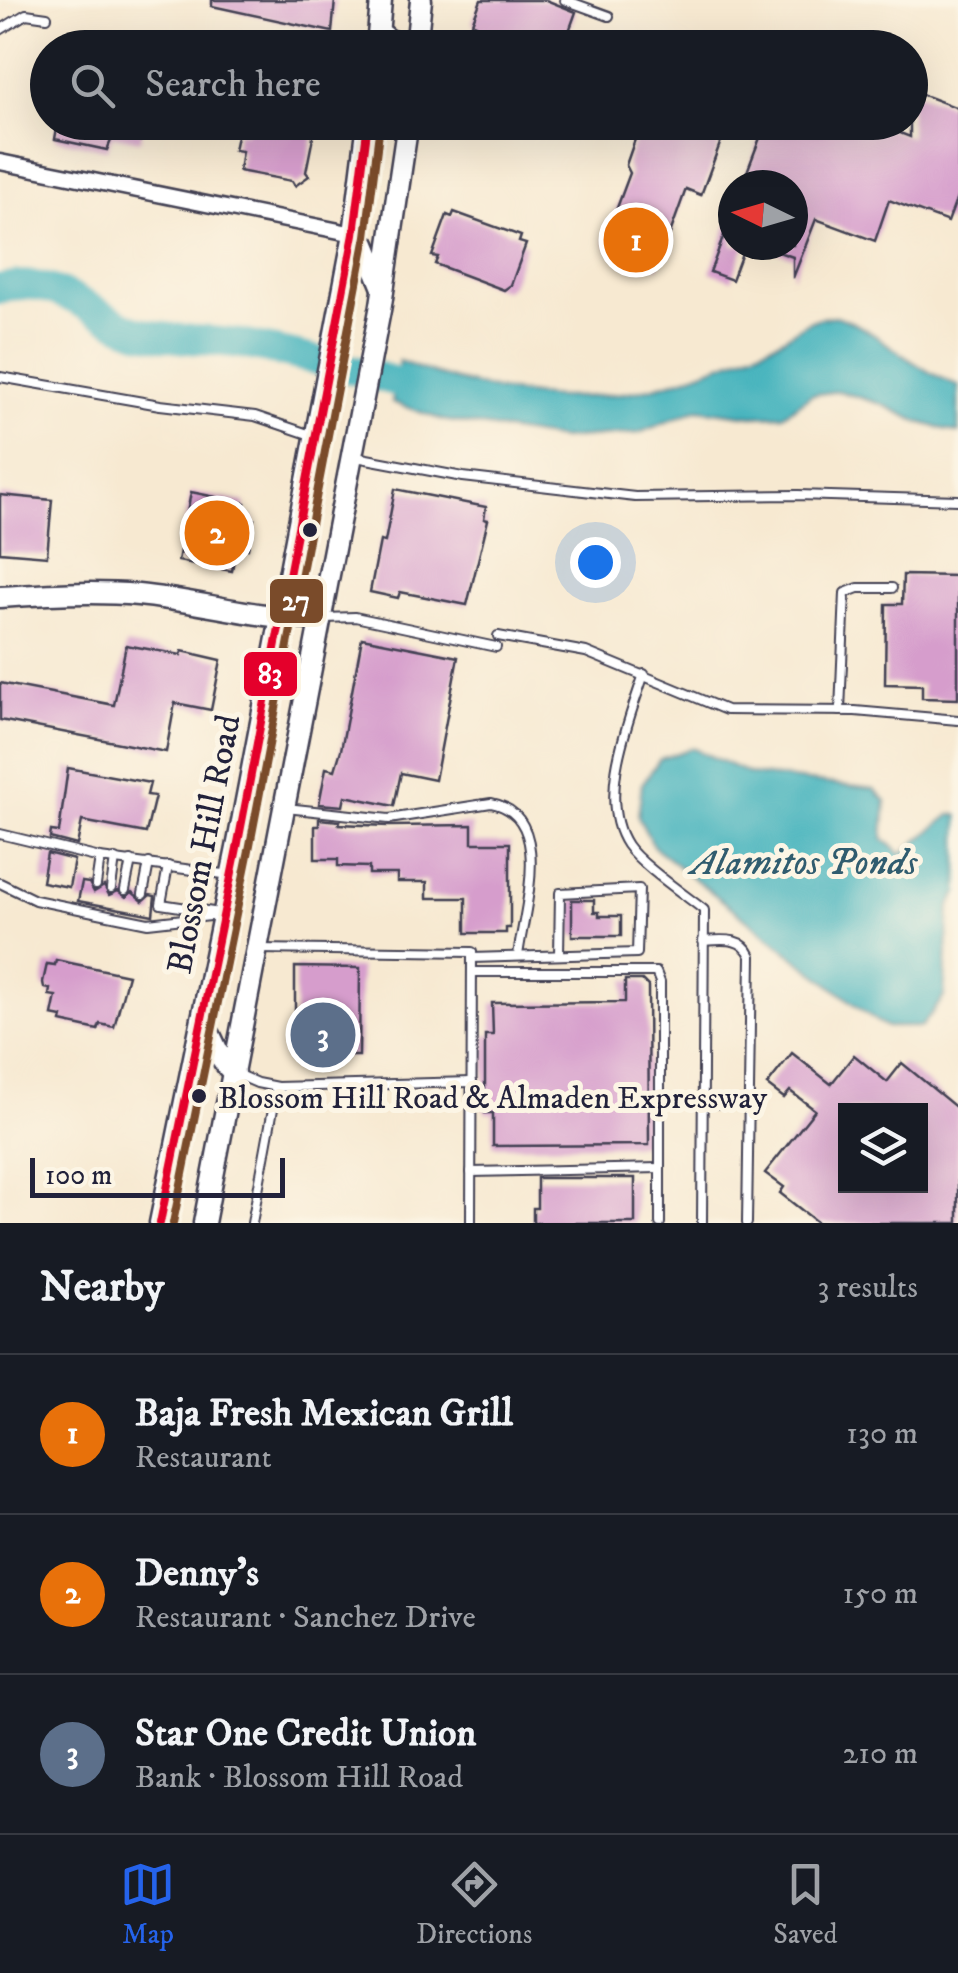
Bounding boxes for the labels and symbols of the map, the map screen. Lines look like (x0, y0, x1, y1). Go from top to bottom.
north arrow (718, 170, 808, 260)
pin: 1 (604, 202, 668, 278)
pin: 2 (184, 496, 250, 570)
unlabelled marker (300, 520, 320, 540)
your location (570, 537, 621, 588)
line badge: 27 (268, 577, 325, 625)
text: 27 (282, 584, 310, 619)
line badge: 83 (242, 650, 299, 698)
text: 83 (258, 657, 282, 692)
street label: Blossom Hill Road (158, 711, 252, 978)
water label: Alamitos Ponds (687, 839, 919, 887)
pin: 3 (290, 998, 356, 1072)
place label: Blossom Hill Road & Almaden Expressway (218, 1079, 768, 1119)
marker: Blossom Hill Road & Almaden Expressway (189, 1086, 209, 1106)
scale bar (30, 1153, 285, 1198)

